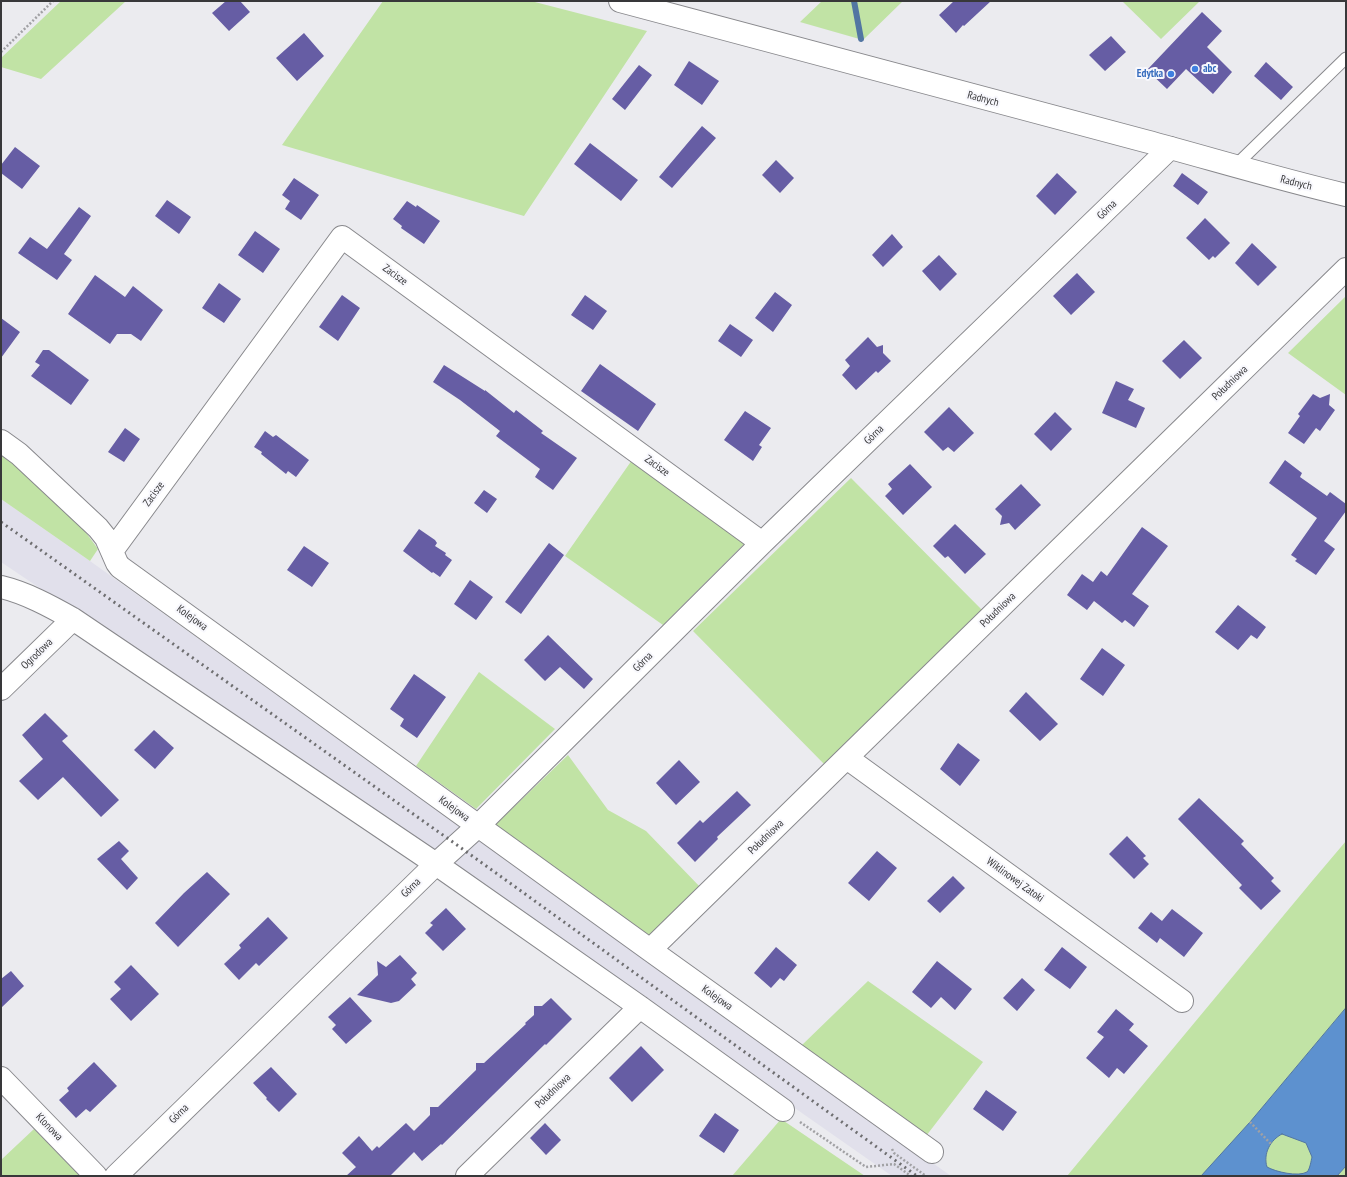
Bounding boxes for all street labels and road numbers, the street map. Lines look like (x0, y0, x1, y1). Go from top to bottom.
street label: Radnych (966, 88, 1000, 110)
street label: Radnych (1279, 173, 1313, 193)
street label: Górna (1094, 197, 1120, 223)
street label: Zacisze (380, 262, 410, 288)
street label: Południowa (1209, 363, 1251, 403)
street label: Górna (861, 422, 887, 448)
street label: Zacisze (642, 453, 672, 479)
street label: Zacisze (141, 479, 167, 509)
street label: Południowa (977, 590, 1019, 630)
street label: Kolejowa (174, 602, 210, 634)
street label: Ogrodowa (18, 636, 56, 672)
street label: Górna (630, 649, 656, 675)
street label: Kolejowa (436, 793, 472, 825)
street label: Południowa (745, 817, 787, 857)
street label: Wiklinowej Zatoki (984, 855, 1046, 905)
street label: Górna (398, 875, 424, 901)
street label: Kolejowa (699, 983, 735, 1013)
street label: Południowa (532, 1071, 574, 1111)
street label: Górna (166, 1101, 192, 1127)
street label: Klonowa (33, 1111, 65, 1143)

